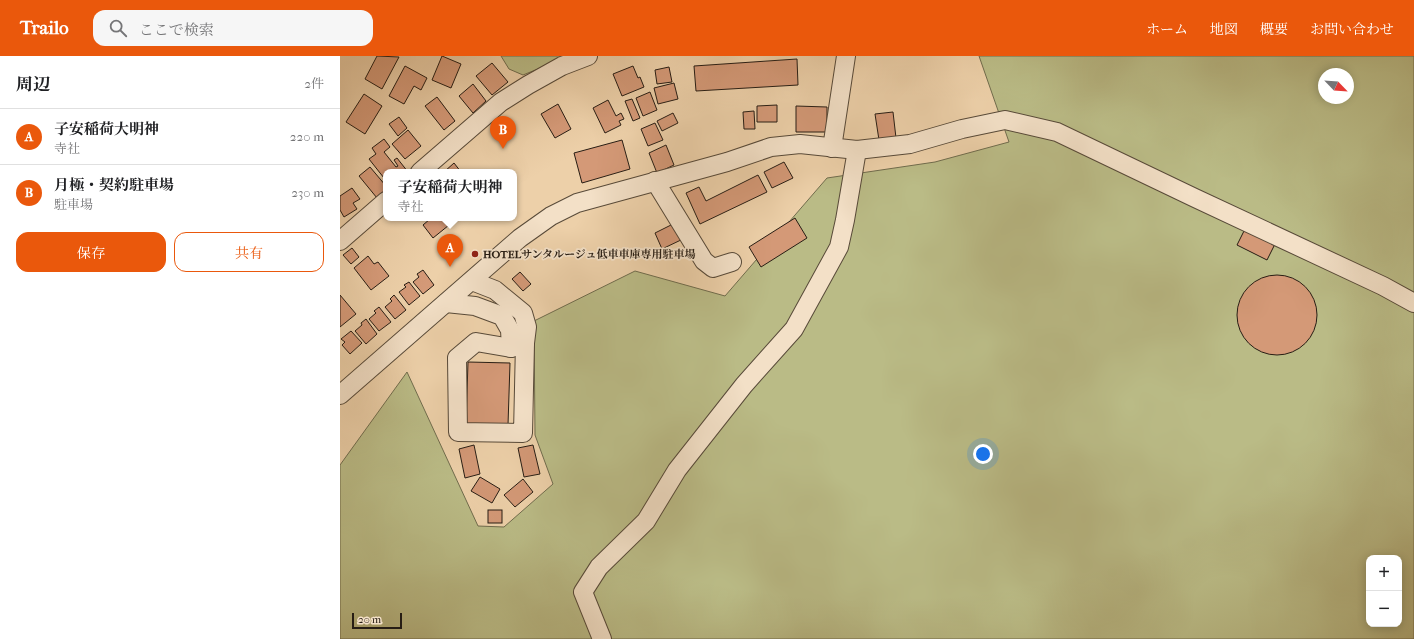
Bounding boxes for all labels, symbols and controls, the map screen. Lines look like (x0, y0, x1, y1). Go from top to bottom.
search box (93, 10, 373, 46)
text: Trailo (20, 17, 69, 39)
icon: search (107, 17, 129, 39)
text: ここで検索 (139, 21, 214, 39)
text: ホーム (1146, 21, 1188, 38)
text: 地図 (1210, 21, 1238, 38)
text: 概要 (1260, 21, 1288, 38)
text: お問い合わせ (1310, 21, 1394, 38)
north arrow (1318, 68, 1354, 104)
text: 周辺 (16, 74, 50, 94)
text: 2件 (304, 76, 324, 91)
pin: B (490, 116, 516, 149)
text: 子安稲荷大明神 (54, 120, 159, 138)
text: A (25, 129, 33, 144)
text: 220 m (290, 129, 324, 144)
text: 寺社 (54, 141, 80, 156)
popup (383, 169, 517, 221)
text: 月極・契約駐車場 (54, 176, 174, 194)
text: 子安稲荷大明神 (397, 178, 503, 196)
text: B (25, 185, 33, 200)
text: 230 m (291, 185, 324, 200)
text: 駐車場 (54, 197, 93, 212)
text: 寺社 (397, 199, 424, 214)
button: 保存 (16, 232, 166, 272)
button: 共有 (174, 232, 324, 272)
pin: A (437, 234, 463, 267)
place label: HOTELサンタルージュ低車車庫専用駐車場 (483, 248, 696, 261)
marker: HOTELサンタルージュ低車車庫専用駐車場 (470, 249, 480, 259)
your location (973, 444, 993, 464)
map controls (1366, 555, 1402, 627)
button: + (1366, 555, 1402, 591)
button: − (1366, 591, 1402, 627)
scale bar (352, 611, 402, 630)
text: 20 m (358, 613, 381, 626)

